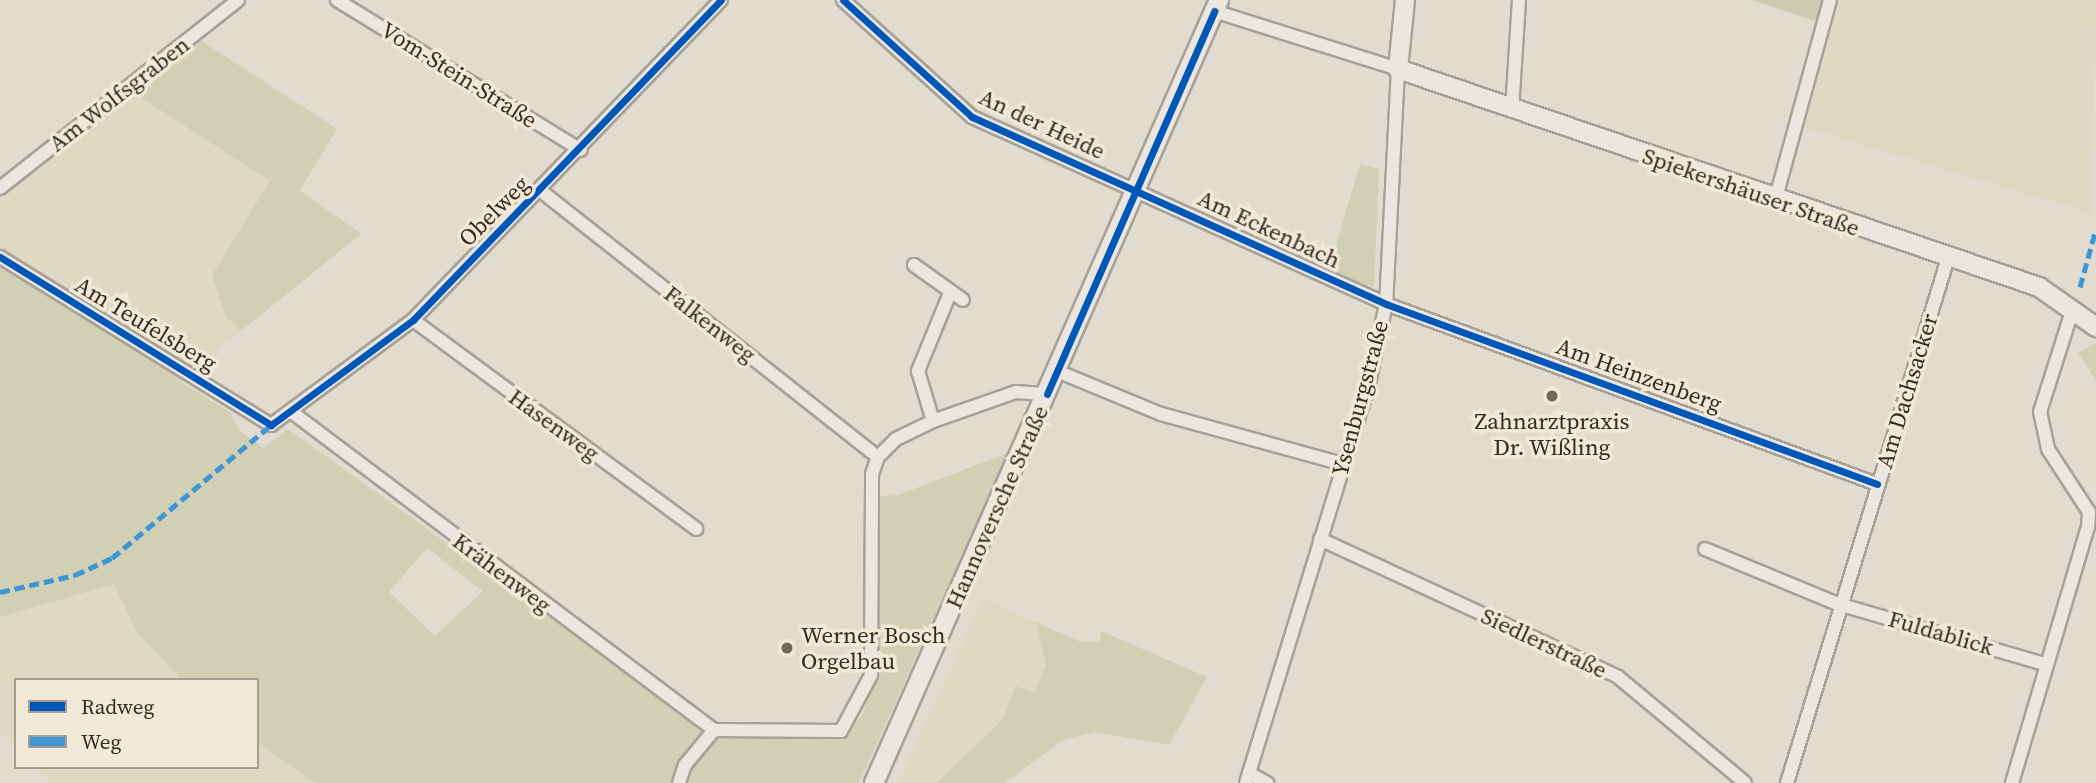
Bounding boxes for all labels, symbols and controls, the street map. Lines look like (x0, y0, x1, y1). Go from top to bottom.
street label: Vom-Stein-Straße (376, 16, 542, 134)
street label: Am Wolfsgraben (43, 30, 195, 158)
street label: An der Heide (975, 83, 1109, 165)
street label: Spiekershäuser Straße (1639, 142, 1863, 242)
street label: Obelweg (453, 170, 535, 252)
street label: Am Eckenbach (1193, 184, 1345, 274)
street label: Am Teufelsberg (70, 271, 222, 377)
street label: Falkenweg (659, 280, 761, 368)
street label: Am Dachsacker (1870, 310, 1944, 472)
street label: Ysenburgstraße (1326, 317, 1394, 479)
street label: Am Heinzenberg (1552, 332, 1726, 418)
street label: Hasenweg (503, 383, 605, 467)
marker: Zahnarztpraxis Dr. Wißling (1544, 388, 1560, 404)
street label: Hannoversche Straße (940, 401, 1054, 613)
place label: Zahnarztpraxis Dr. Wißling (1475, 407, 1629, 461)
street label: Krähenweg (447, 527, 557, 619)
street label: Siedlerstraße (1477, 602, 1611, 684)
street label: Fuldablick (1885, 605, 1997, 661)
place label: Werner Bosch Orgelbau (801, 621, 946, 675)
marker: Werner Bosch Orgelbau (779, 640, 795, 656)
legend (14, 678, 259, 769)
text: Radweg (81, 692, 154, 721)
text: Weg (81, 727, 121, 756)

